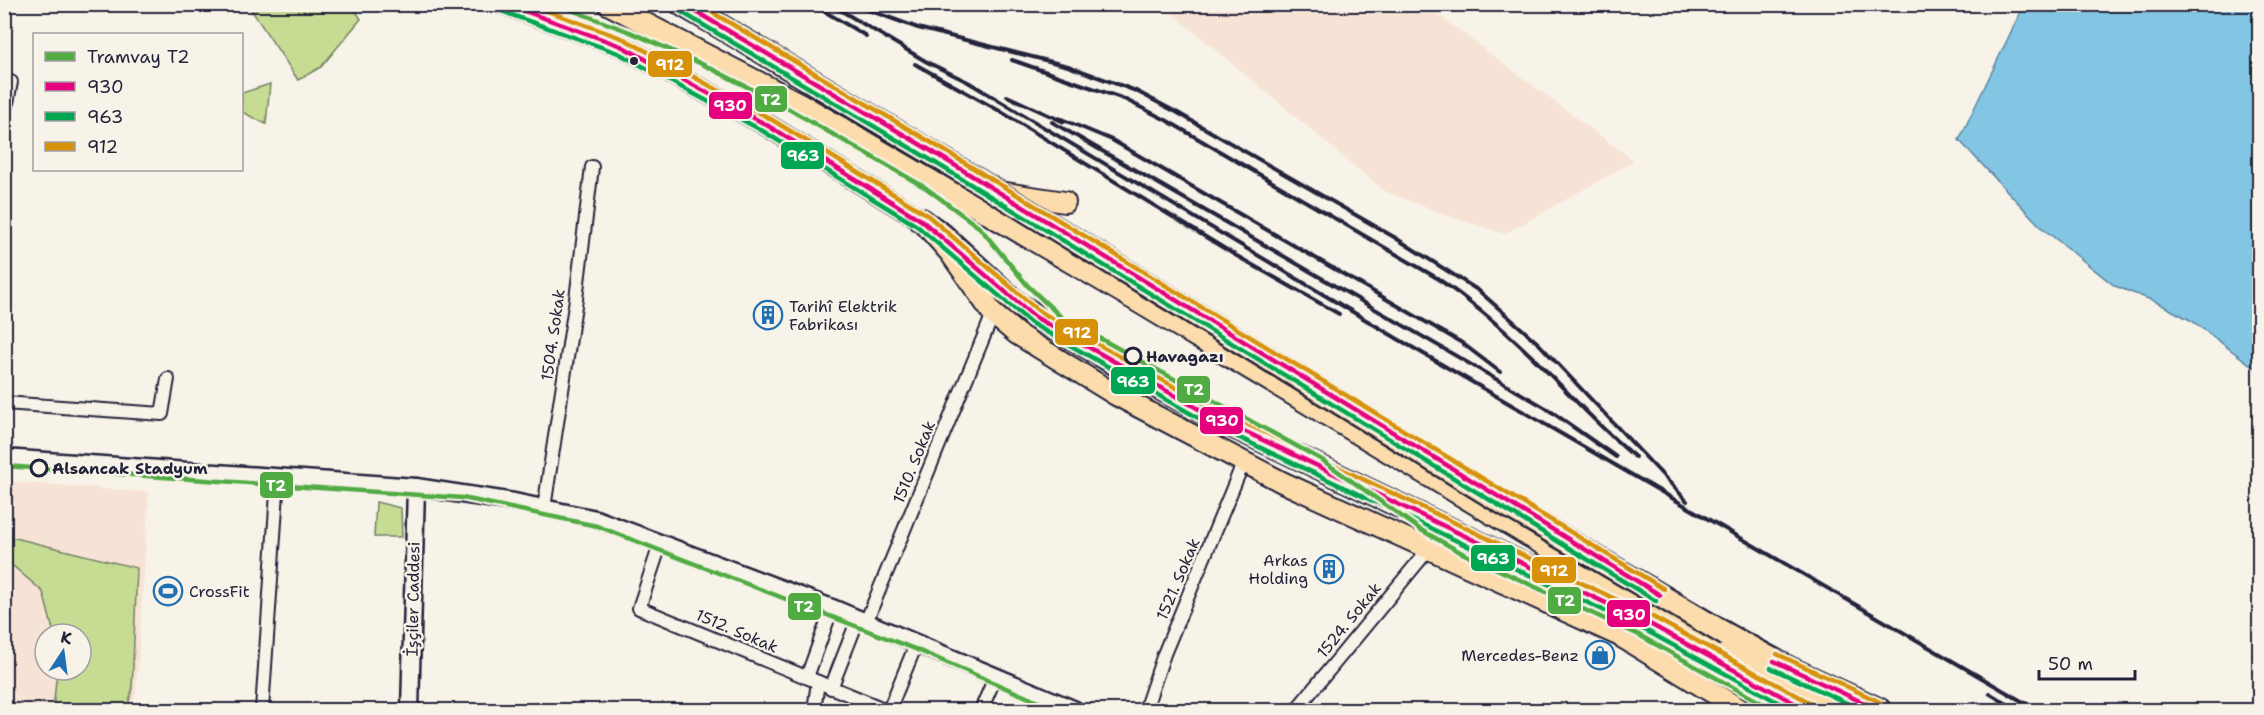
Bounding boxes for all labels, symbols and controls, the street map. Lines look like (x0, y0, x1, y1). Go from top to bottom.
legend (33, 33, 243, 171)
text: Tramvay T2 (87, 45, 190, 69)
line badge: 912 (647, 50, 693, 78)
text: 912 (656, 54, 684, 75)
unlabelled marker (628, 55, 640, 67)
text: 930 (87, 75, 124, 99)
line badge: T2 (754, 85, 788, 113)
text: T2 (761, 89, 781, 110)
line badge: 930 (708, 91, 753, 120)
text: 930 (713, 95, 747, 116)
text: 963 (87, 105, 123, 129)
text: 912 (87, 135, 118, 159)
line badge: 963 (780, 141, 825, 170)
text: 963 (786, 145, 820, 166)
street label: 1504. Sokak (536, 288, 570, 382)
place label: Tarihî Elektrik Fabrikası (789, 296, 897, 335)
building icon: Tarihî Elektrik Fabrikası (752, 299, 784, 331)
line badge: 912 (1054, 318, 1099, 346)
text: 912 (1063, 322, 1091, 343)
place label: Havagazı (1146, 346, 1224, 367)
marker: Havagazı (1124, 347, 1142, 365)
line badge: 963 (1110, 366, 1156, 395)
text: 963 (1116, 371, 1150, 392)
line badge: T2 (1176, 375, 1211, 404)
text: T2 (1184, 379, 1204, 400)
line badge: 930 (1199, 406, 1244, 435)
text: 930 (1205, 410, 1239, 431)
street label: 1510. Sokak (888, 418, 940, 506)
place label: Alsancak Stadyum (52, 458, 208, 479)
marker: Alsancak Stadyum (30, 459, 48, 477)
line badge: T2 (259, 471, 294, 499)
text: T2 (266, 475, 286, 496)
street label: 1521. Sokak (1151, 535, 1205, 623)
street label: İşçiler Caddesi (401, 541, 425, 657)
line badge: 963 (1470, 544, 1516, 572)
text: 963 (1476, 548, 1510, 569)
place label: Arkas Holding (1248, 550, 1308, 589)
building icon: Arkas Holding (1313, 553, 1345, 585)
line badge: 912 (1531, 556, 1577, 584)
text: 912 (1540, 560, 1568, 581)
sports icon: CrossFit (152, 575, 184, 607)
street label: 1524. Sokak (1312, 578, 1386, 662)
place label: CrossFit (189, 581, 250, 602)
line badge: T2 (1547, 586, 1582, 615)
text: T2 (1555, 590, 1575, 611)
line badge: T2 (787, 592, 822, 621)
text: T2 (794, 596, 814, 617)
line badge: 930 (1606, 599, 1651, 628)
street label: 1512. Sokak (693, 604, 781, 658)
text: 930 (1612, 604, 1646, 625)
north arrow (33, 622, 93, 682)
text: K (59, 626, 74, 649)
shop icon: Mercedes-Benz (1584, 639, 1616, 671)
scale bar (2039, 643, 2135, 681)
place label: Mercedes-Benz (1461, 645, 1579, 666)
text: 50 m (2048, 652, 2093, 676)

